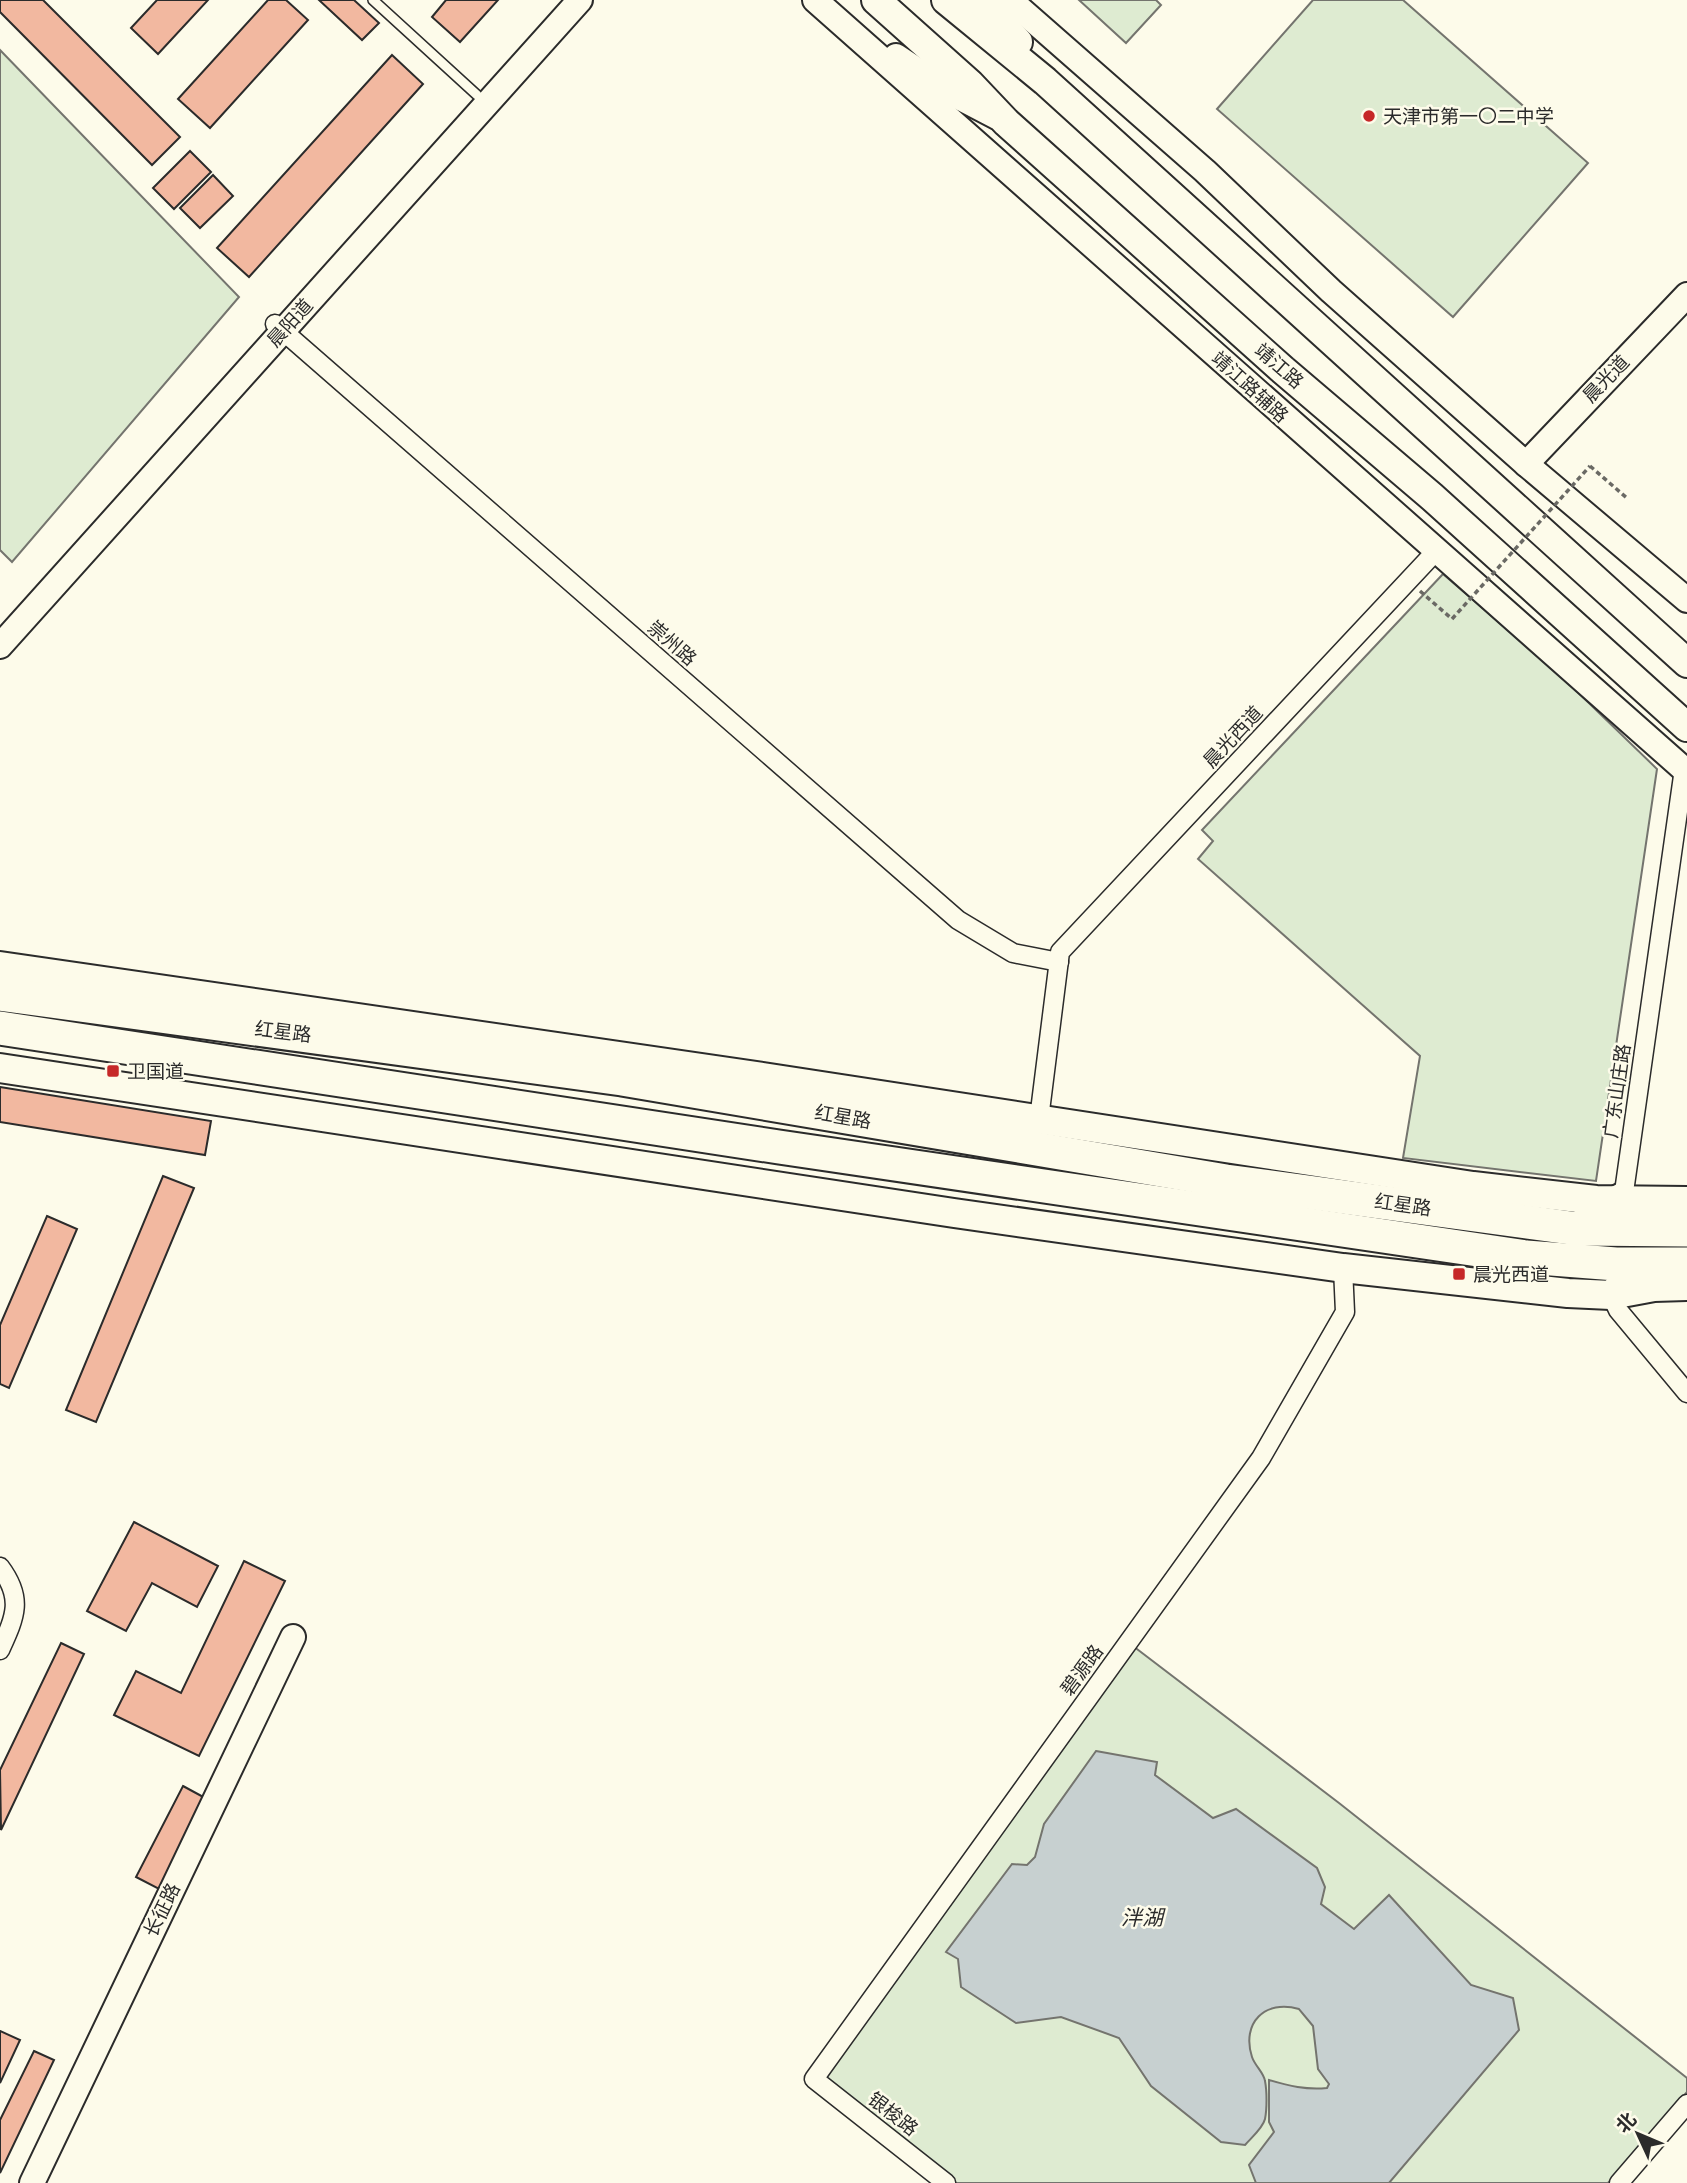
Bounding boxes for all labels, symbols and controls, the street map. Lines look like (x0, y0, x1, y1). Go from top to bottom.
place label: 天津市第一〇二中学 (1383, 105, 1554, 128)
marker: 天津市第一〇二中学 (1361, 108, 1377, 124)
street label: 晨阳道 (262, 294, 318, 352)
street label: 靖江路 (1250, 339, 1308, 393)
street label: 靖江路辅路 (1207, 347, 1293, 427)
street label: 晨光道 (1578, 351, 1634, 407)
street label: 崇州路 (643, 616, 701, 670)
street label: 晨光西道 (1199, 701, 1267, 773)
street label: 红星路 (253, 1017, 313, 1047)
street label: 广东山庄路 (1599, 1042, 1635, 1140)
place label: 卫国道 (127, 1060, 184, 1083)
marker: 卫国道 (105, 1063, 121, 1079)
street label: 红星路 (813, 1101, 873, 1133)
street label: 红星路 (1373, 1190, 1433, 1220)
place label: 晨光西道 (1473, 1263, 1549, 1286)
marker: 晨光西道 (1451, 1266, 1467, 1282)
street label: 碧源路 (1056, 1640, 1108, 1700)
street label: 长征路 (139, 1879, 185, 1941)
water label: 泮湖 (1121, 1905, 1166, 1930)
street label: 银梭路 (863, 2087, 923, 2141)
north arrow (1603, 2099, 1673, 2169)
text: 北 (1611, 2108, 1641, 2137)

